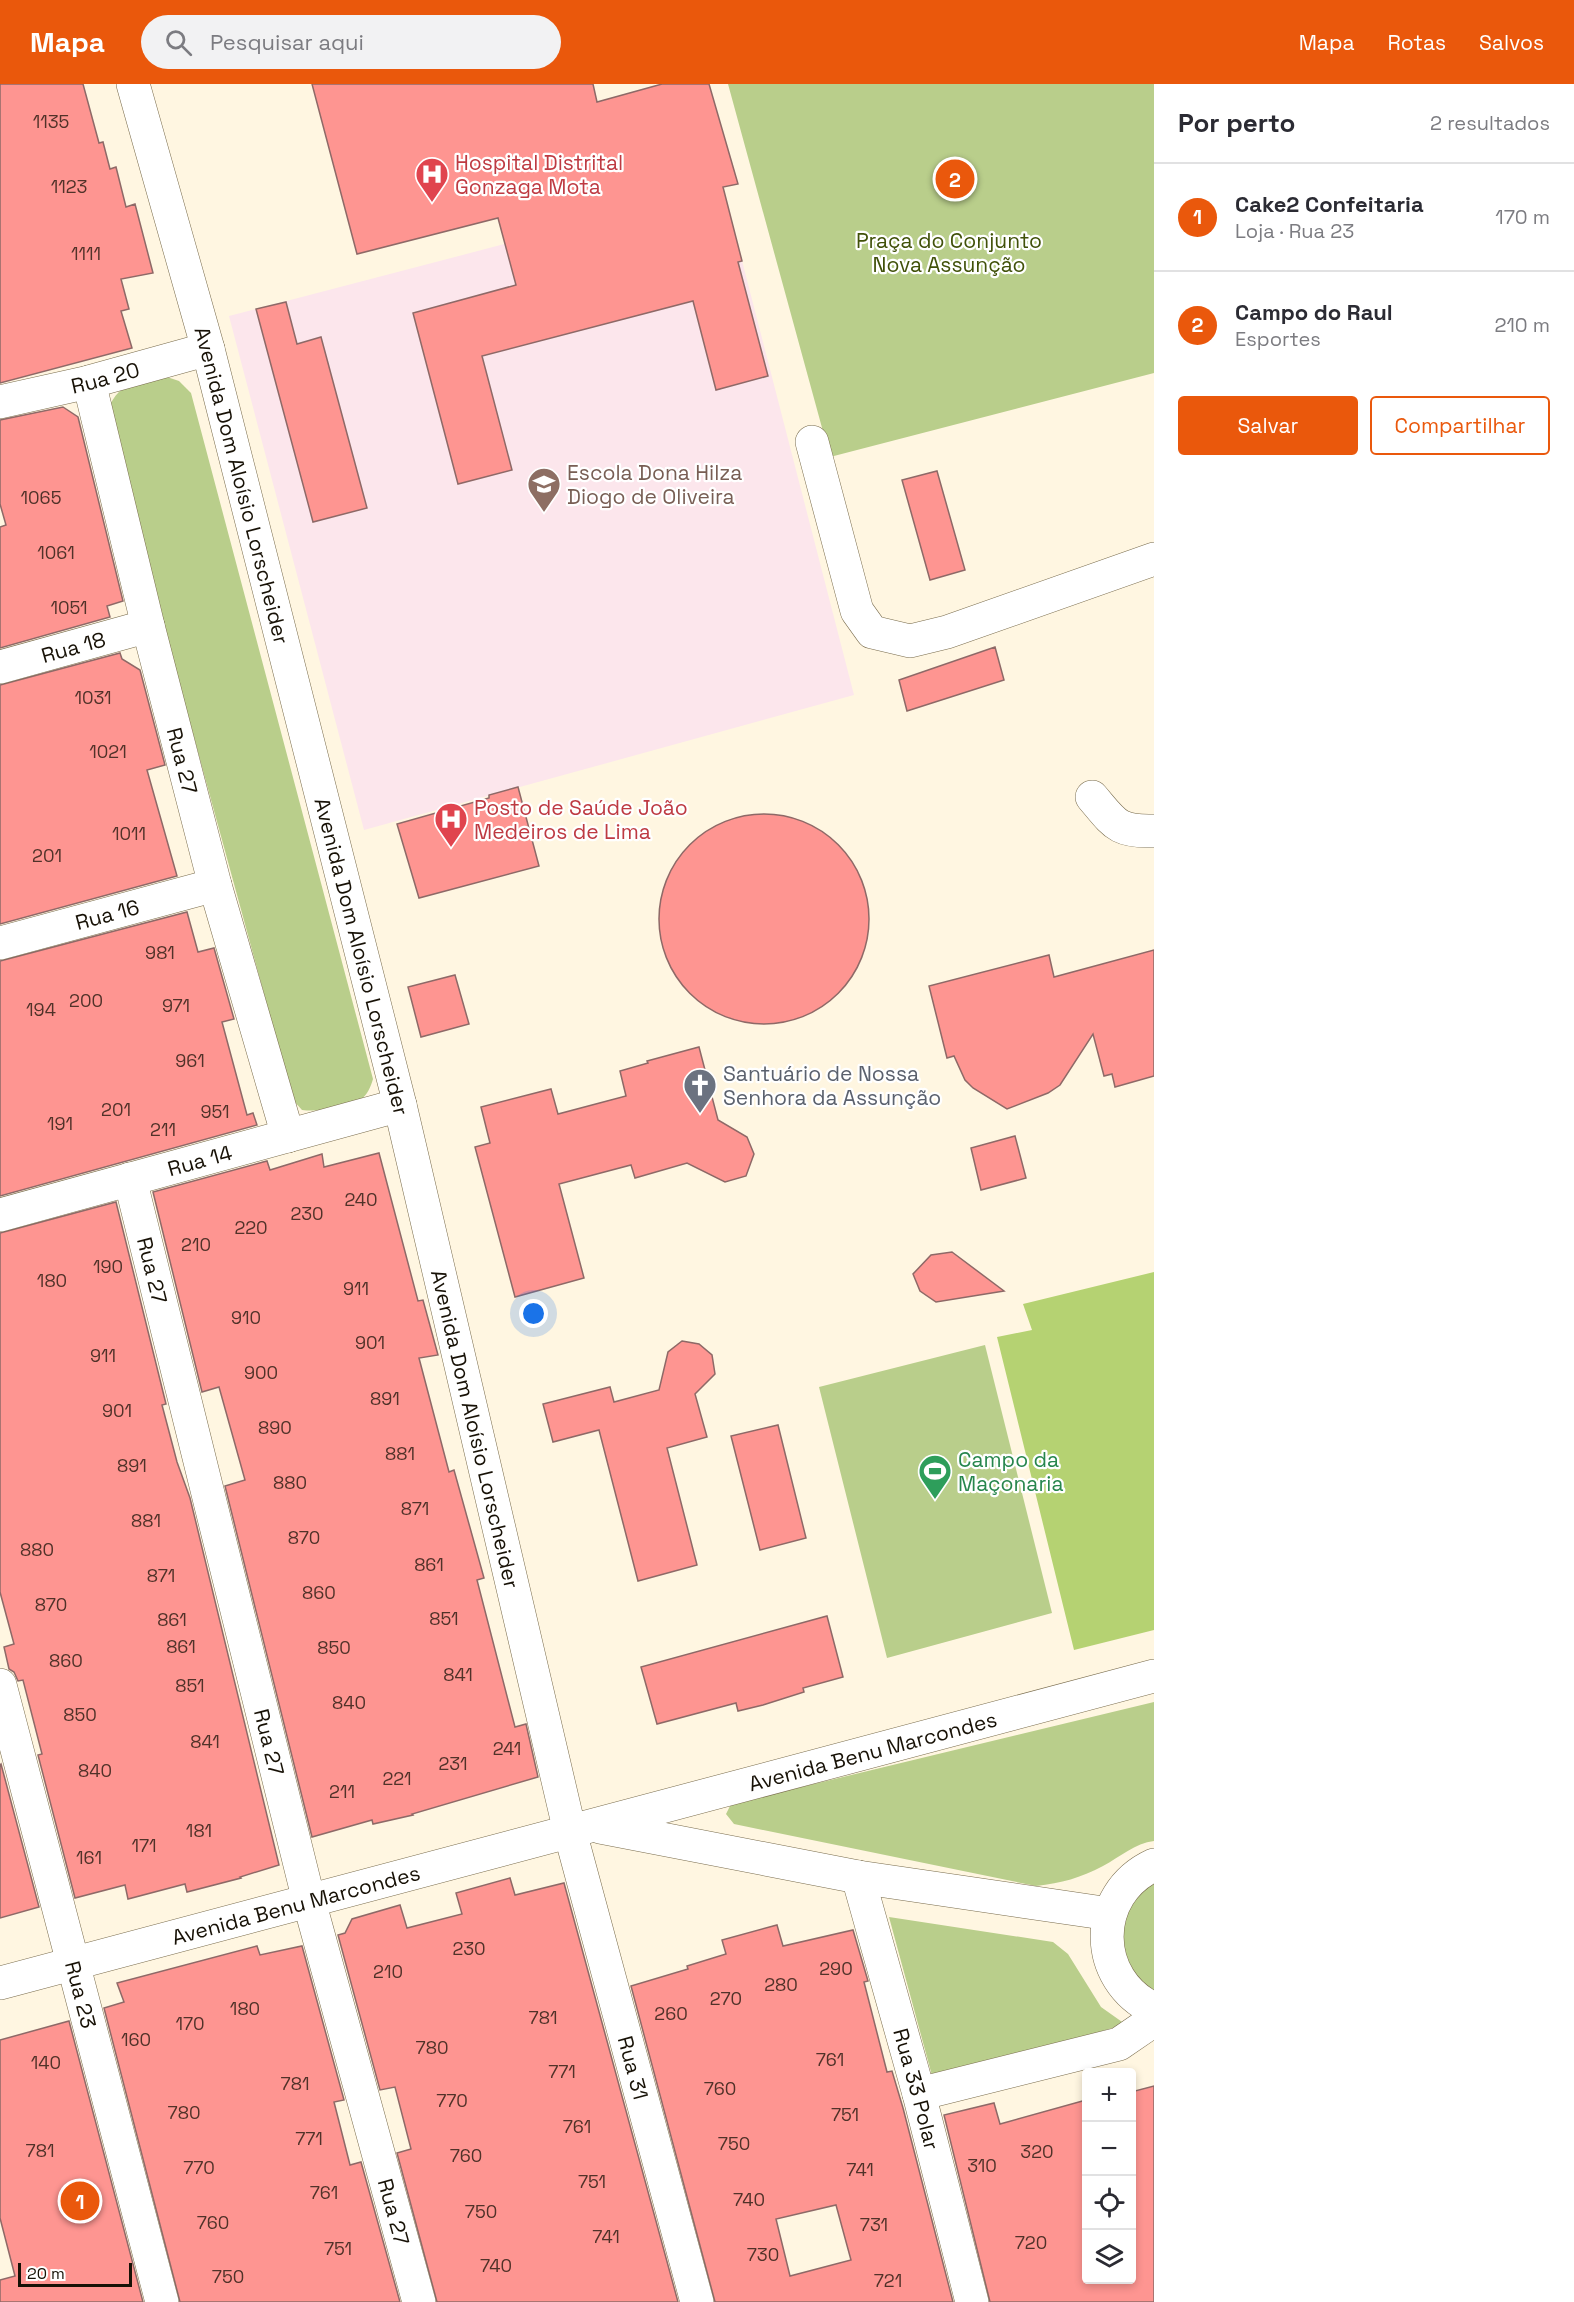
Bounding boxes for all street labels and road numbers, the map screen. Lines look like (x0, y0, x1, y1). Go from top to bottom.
street label: Avenida Dom Aloísio Lorscheider (189, 323, 296, 647)
street label: Rua 20 (68, 355, 142, 399)
street label: Rua 18 (38, 625, 108, 668)
street label: Rua 27 (161, 724, 204, 797)
street label: Avenida Dom Aloísio Lorscheider (309, 795, 415, 1118)
street label: Rua 16 (72, 893, 142, 936)
street label: Rua 14 (164, 1138, 235, 1182)
street label: Rua 27 (131, 1234, 174, 1307)
street label: Avenida Dom Aloísio Lorscheider (425, 1267, 526, 1591)
street label: Avenida Benu Marcondes (746, 1705, 1000, 1797)
street label: Rua 27 (248, 1706, 291, 1778)
street label: Avenida Benu Marcondes (169, 1858, 423, 1950)
street label: Rua 23 (59, 1958, 103, 2031)
street label: Rua 33 Polar (888, 2025, 946, 2153)
street label: Rua 31 (612, 2033, 655, 2102)
street label: Rua 27 (372, 2175, 416, 2248)

